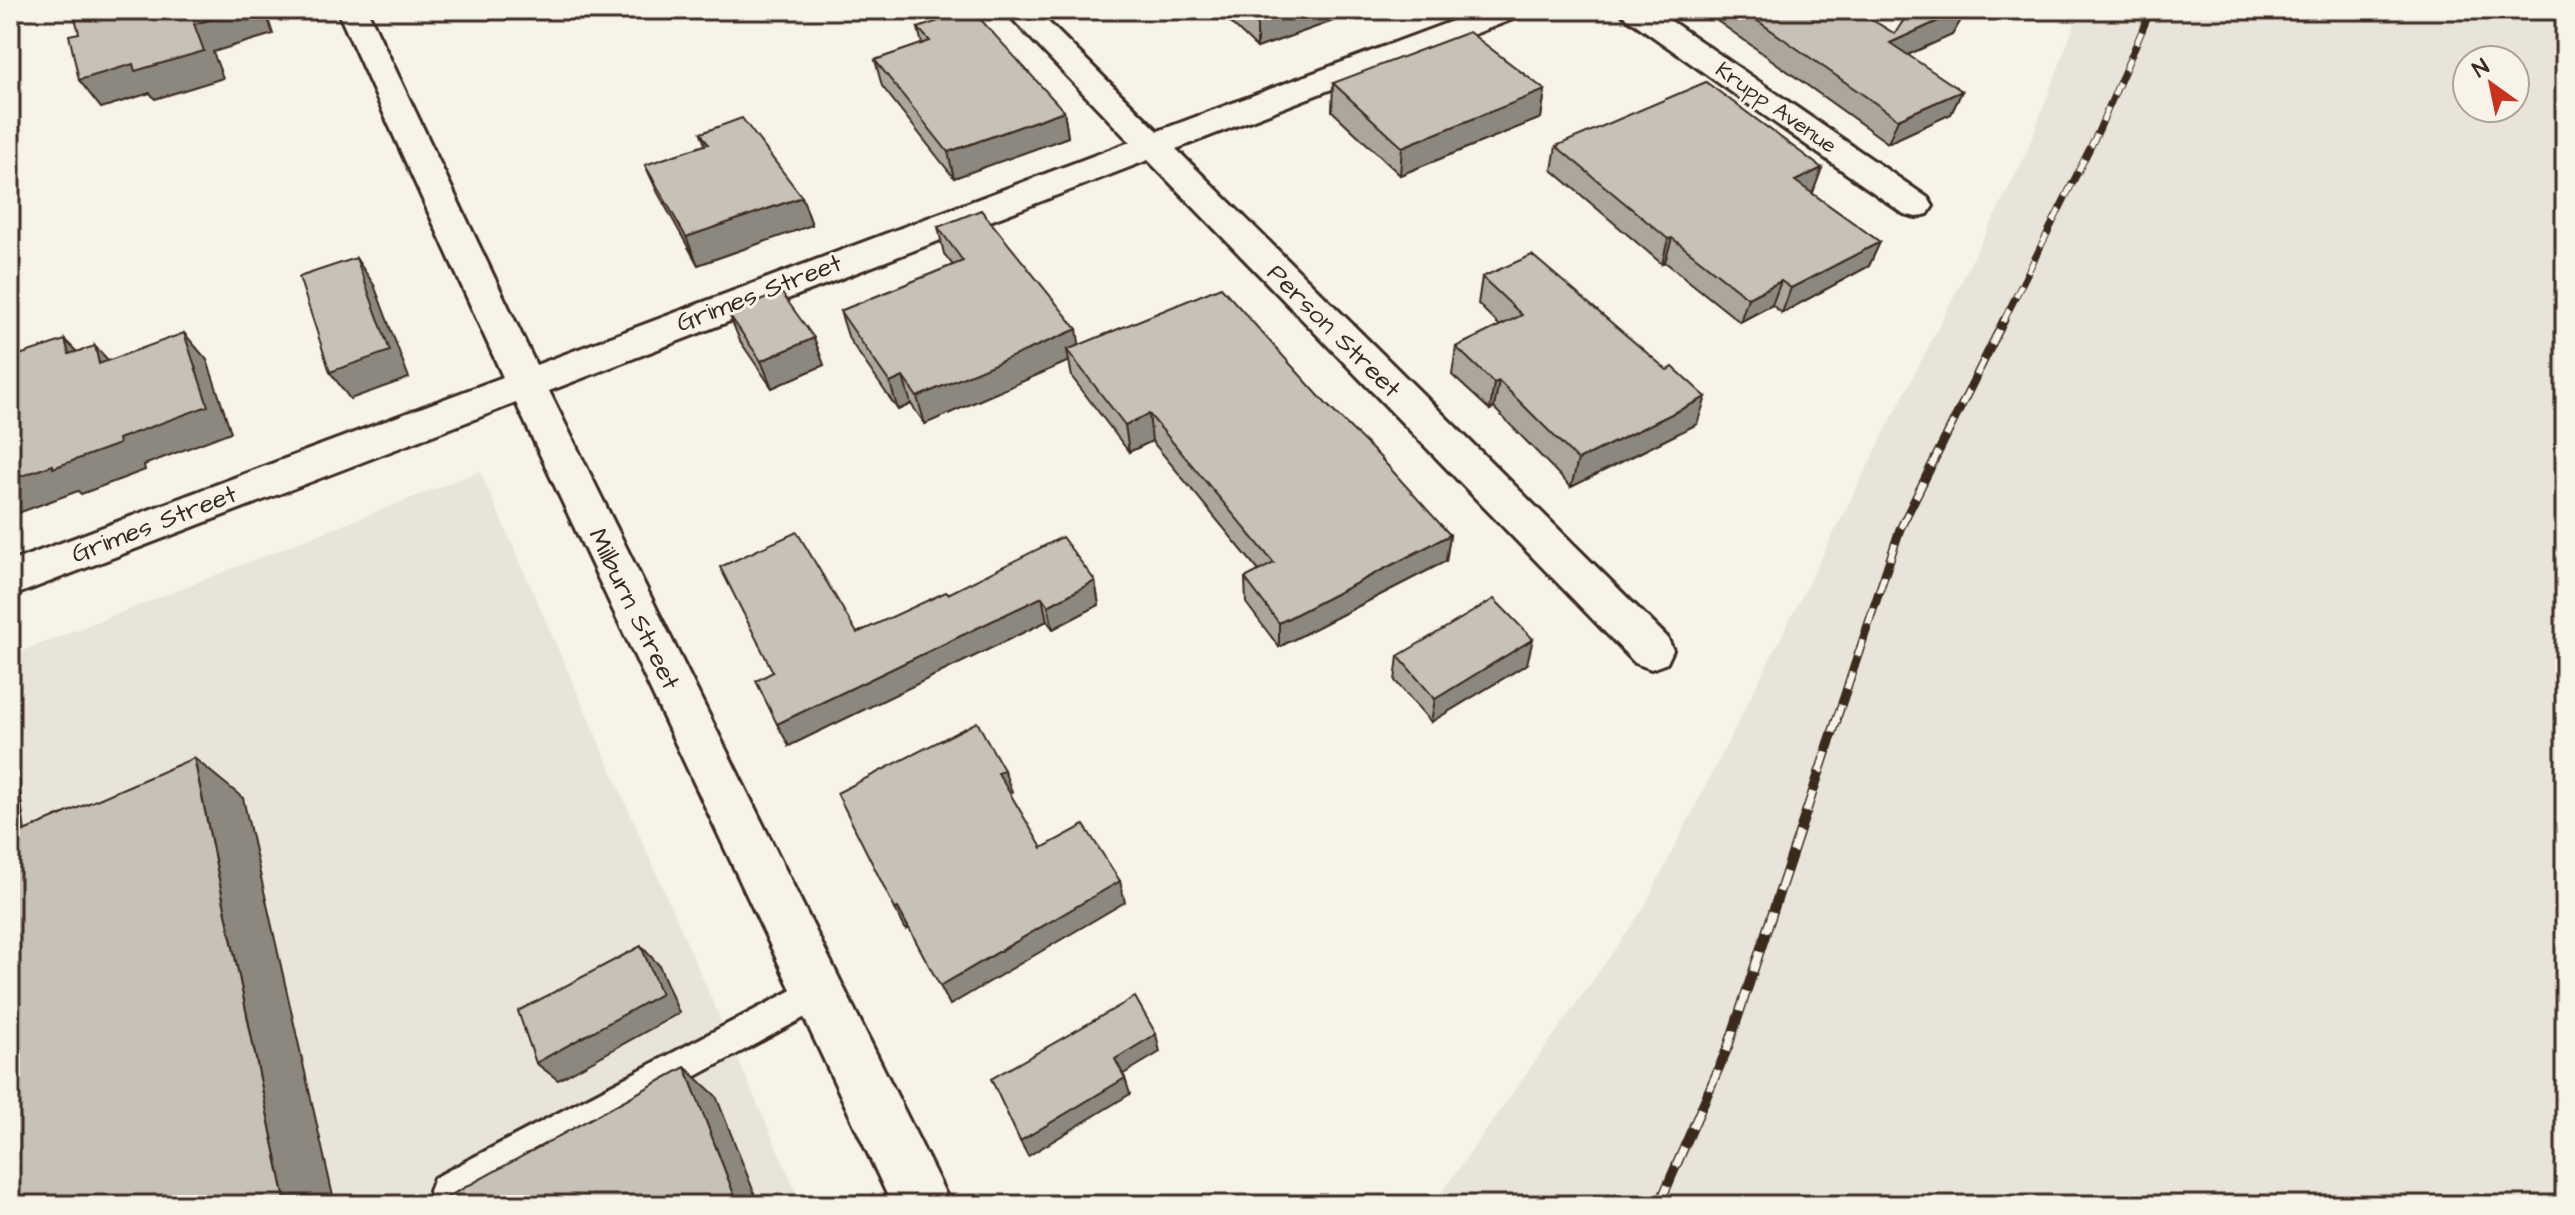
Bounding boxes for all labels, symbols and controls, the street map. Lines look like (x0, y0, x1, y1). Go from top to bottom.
north arrow (2451, 44, 2531, 124)
text: N (2467, 52, 2495, 85)
street label: Krupp Avenue (1709, 55, 1843, 161)
street label: Grimes Street (671, 245, 847, 341)
street label: Person Street (1259, 256, 1409, 406)
street label: Grimes Street (66, 476, 242, 572)
street label: Milburn Street (579, 522, 689, 696)

